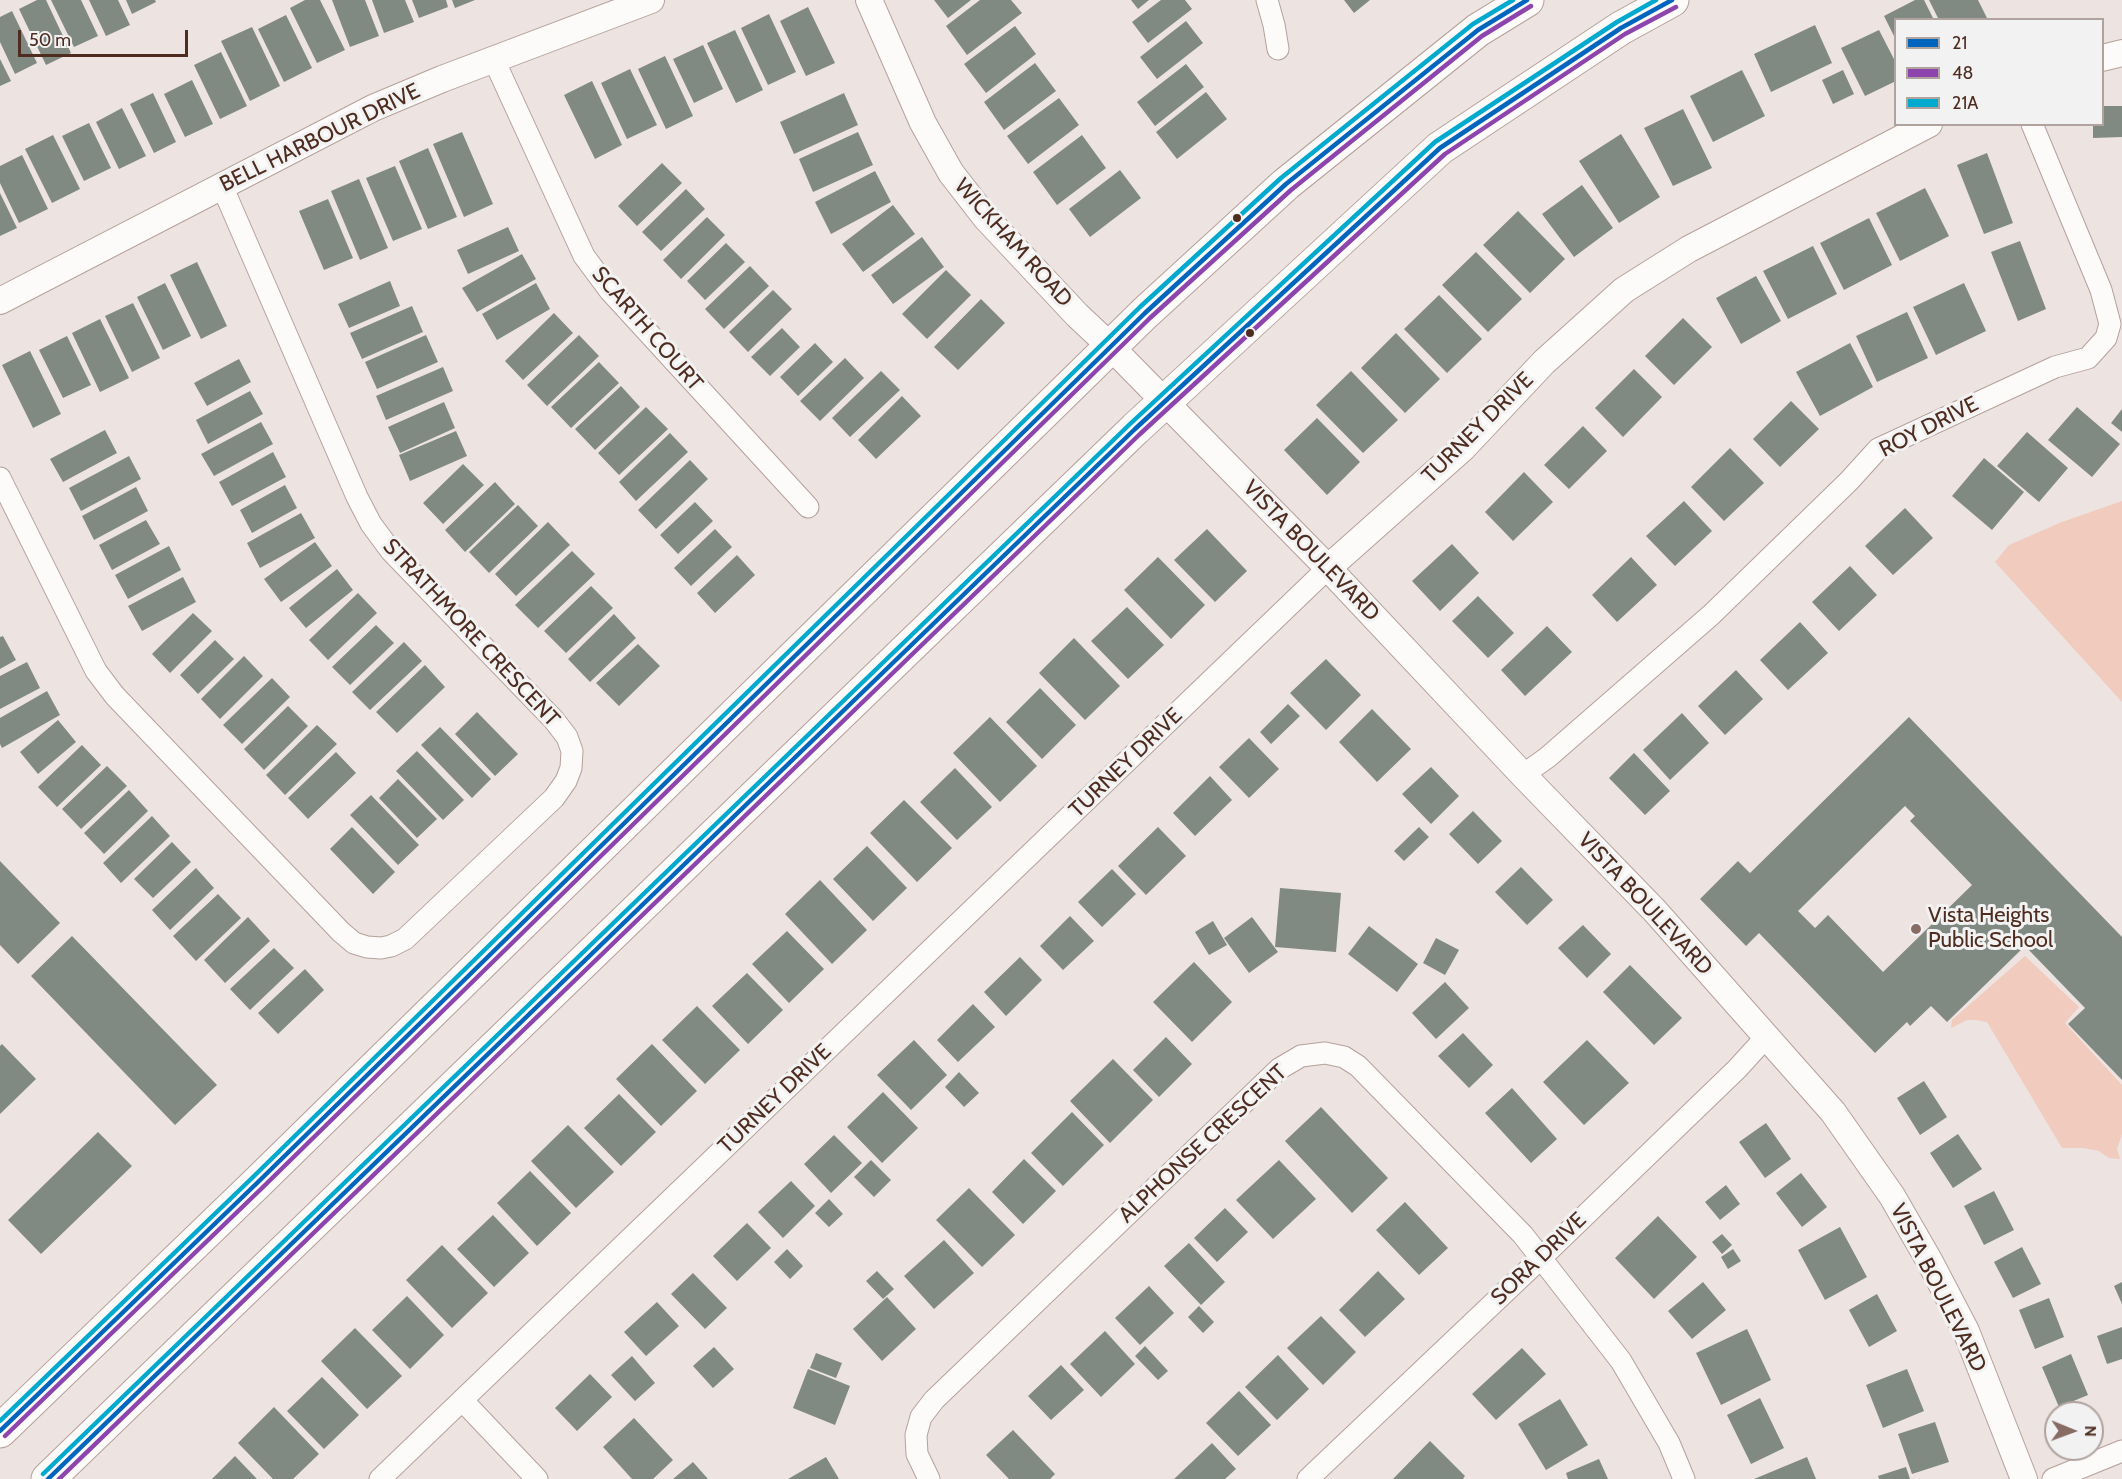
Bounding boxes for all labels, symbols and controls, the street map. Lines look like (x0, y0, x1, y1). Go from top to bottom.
scale bar (21, 18, 190, 56)
legend (1894, 18, 2104, 126)
text: 50 m (29, 29, 71, 51)
text: 21 (1952, 32, 1967, 54)
text: 48 (1952, 62, 1973, 84)
street label: BELL HARBOUR DRIVE (216, 78, 424, 198)
text: 21A (1952, 92, 1978, 114)
street label: WICKHAM ROAD (948, 173, 1078, 313)
unlabelled marker (1231, 212, 1243, 224)
street label: SCARTH COURT (586, 261, 708, 397)
unlabelled marker (1244, 327, 1256, 339)
street label: TURNEY DRIVE (1417, 367, 1539, 489)
street label: ROY DRIVE (1875, 391, 1983, 463)
street label: VISTA BOULEVARD (1237, 475, 1385, 627)
street label: STRATHMORE CRESCENT (377, 534, 565, 732)
street label: TURNEY DRIVE (1064, 703, 1188, 823)
street label: VISTA BOULEVARD (1572, 827, 1718, 981)
place label: Vista Heights Public School (1928, 903, 2053, 954)
marker: Vista Heights Public School (1909, 922, 1923, 936)
street label: TURNEY DRIVE (713, 1039, 837, 1159)
street label: ALPHONSE CRESCENT (1114, 1059, 1292, 1229)
street label: VISTA BOULEVARD (1884, 1199, 1992, 1377)
street label: SORA DRIVE (1486, 1207, 1592, 1311)
north arrow (2044, 1401, 2104, 1461)
text: N (2081, 1425, 2100, 1437)

